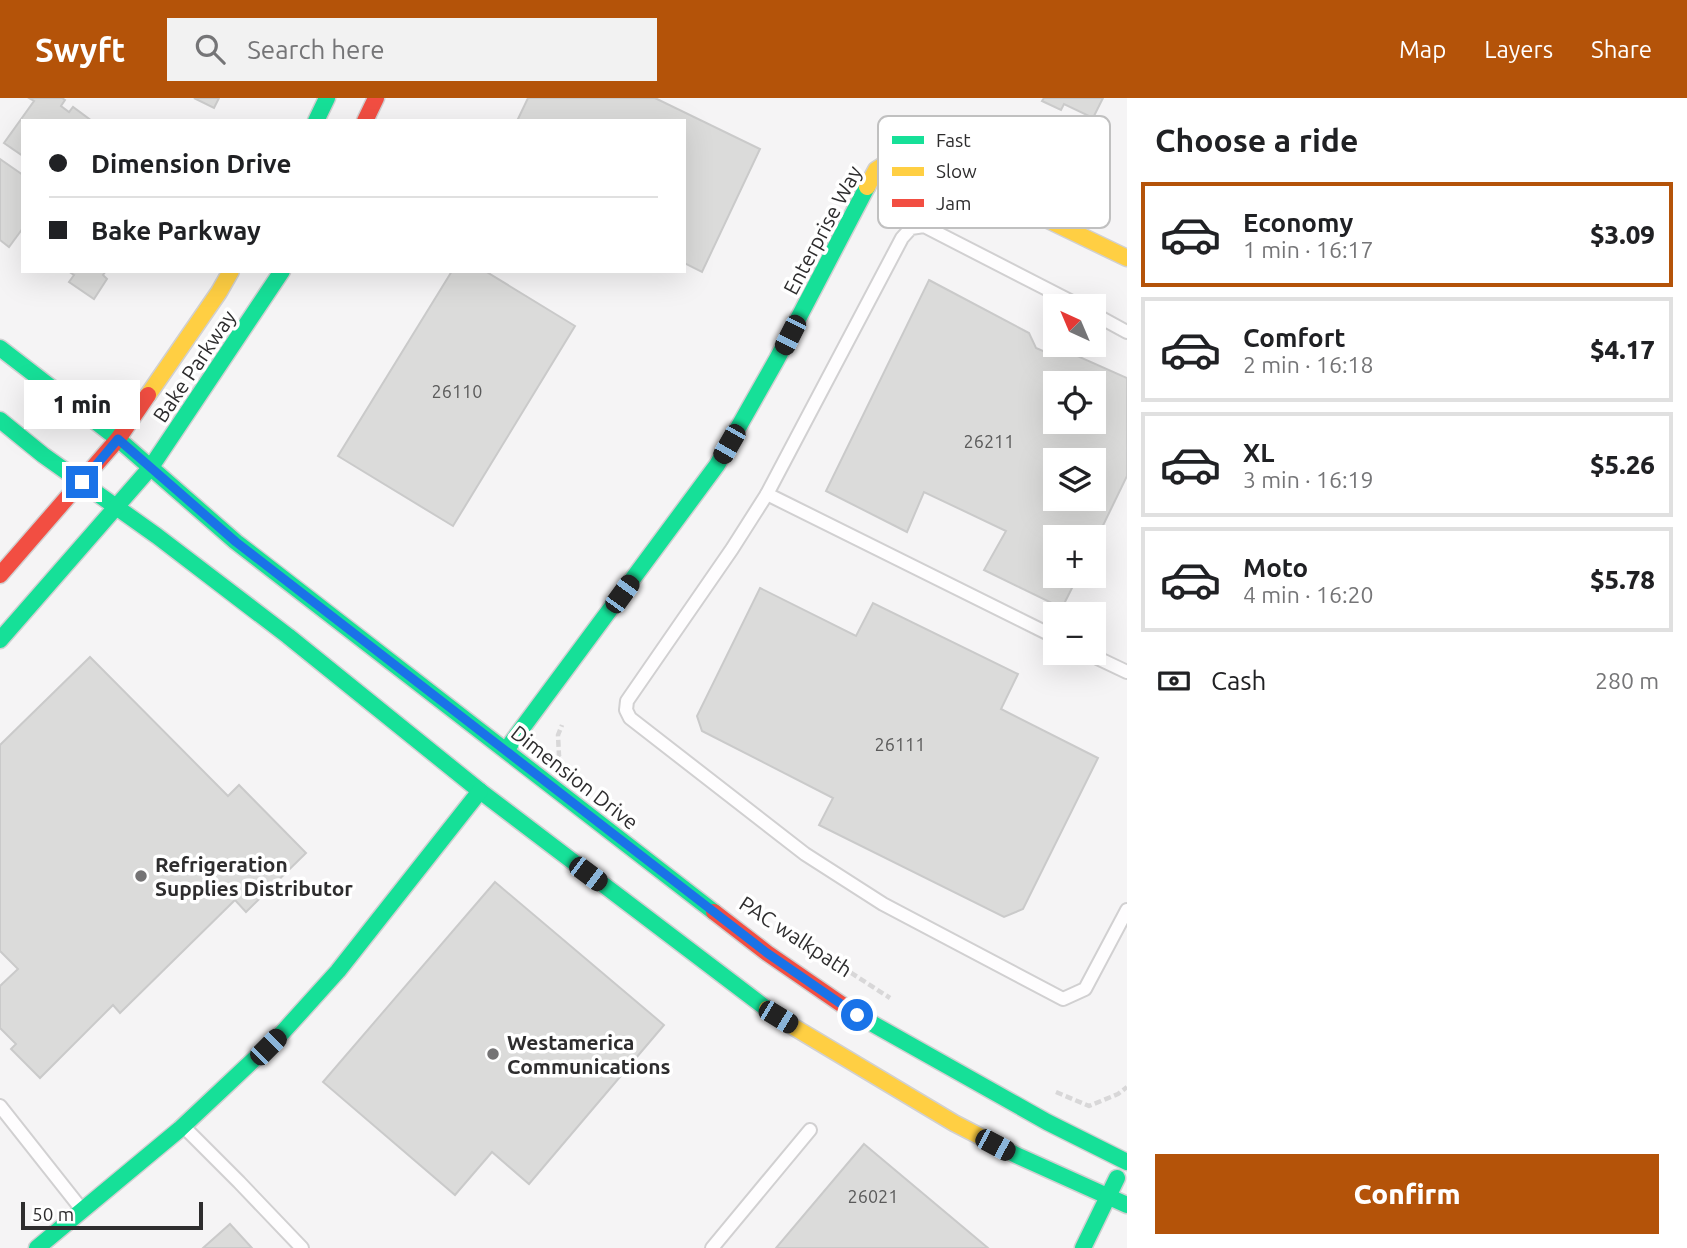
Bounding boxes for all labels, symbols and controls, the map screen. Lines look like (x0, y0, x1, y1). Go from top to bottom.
search box (167, 18, 657, 81)
icon: search (191, 30, 229, 68)
text: Swyft (35, 31, 125, 68)
text: Search here (247, 35, 385, 64)
text: Map (1399, 36, 1446, 63)
text: Layers (1484, 36, 1553, 63)
text: Share (1591, 36, 1652, 63)
legend (878, 116, 1110, 228)
text: Choose a ride (1155, 122, 1358, 158)
text: Fast (936, 129, 971, 151)
text: Dimension Drive (91, 149, 291, 178)
text: Slow (936, 160, 977, 182)
street label: Enterprise Way (778, 162, 866, 298)
text: Jam (936, 192, 972, 214)
icon: car (1159, 203, 1222, 266)
text: Economy (1243, 208, 1353, 237)
text: Bake Parkway (91, 216, 261, 245)
text: $3.09 (1590, 220, 1655, 249)
text: 1 min · 16:17 (1243, 237, 1374, 262)
north arrow (1043, 294, 1106, 357)
map controls (1043, 294, 1106, 665)
street label: Bake Parkway (148, 306, 240, 426)
car (772, 312, 809, 358)
icon: car (1159, 318, 1222, 381)
text: Comfort (1243, 323, 1346, 352)
text: $4.17 (1590, 335, 1655, 364)
text: 2 min · 16:18 (1243, 352, 1374, 377)
button: locate (1043, 371, 1106, 434)
callout: 1 min (24, 380, 140, 430)
house number: 26110 (432, 381, 482, 401)
text: 1 min (53, 392, 111, 417)
car (710, 421, 749, 467)
house number: 26211 (964, 431, 1014, 451)
icon: car (1159, 433, 1222, 496)
text: XL (1243, 438, 1274, 467)
button: layers (1043, 448, 1106, 511)
text: $5.26 (1590, 450, 1655, 479)
route end (66, 466, 98, 498)
text: 3 min · 16:19 (1243, 467, 1374, 492)
button: + (1043, 525, 1106, 588)
icon: car (1159, 548, 1222, 611)
text: Moto (1243, 553, 1308, 582)
text: $5.78 (1590, 565, 1655, 594)
car (602, 571, 643, 617)
text: 4 min · 16:20 (1243, 582, 1374, 607)
button: − (1043, 602, 1106, 665)
icon: cash (1155, 662, 1193, 700)
text: Cash (1211, 666, 1266, 695)
text: 280 m (1595, 668, 1659, 693)
street label: Dimension Drive (507, 720, 643, 834)
house number: 26111 (875, 734, 925, 754)
place label: Refrigeration Supplies Distributor (155, 852, 353, 900)
car (565, 853, 612, 895)
marker: Refrigeration Supplies Distributor (133, 868, 149, 884)
street label: PAC walkpath (735, 891, 857, 981)
car (755, 997, 802, 1037)
route start (841, 999, 873, 1031)
car (246, 1025, 291, 1069)
place label: Westamerica Communications (507, 1030, 671, 1078)
marker: Westamerica Communications (485, 1046, 501, 1062)
car (972, 1126, 1019, 1164)
button: Confirm (1155, 1154, 1659, 1234)
house number: 26021 (848, 1186, 898, 1206)
scale bar (21, 1199, 203, 1231)
text: 50 m (32, 1203, 74, 1225)

